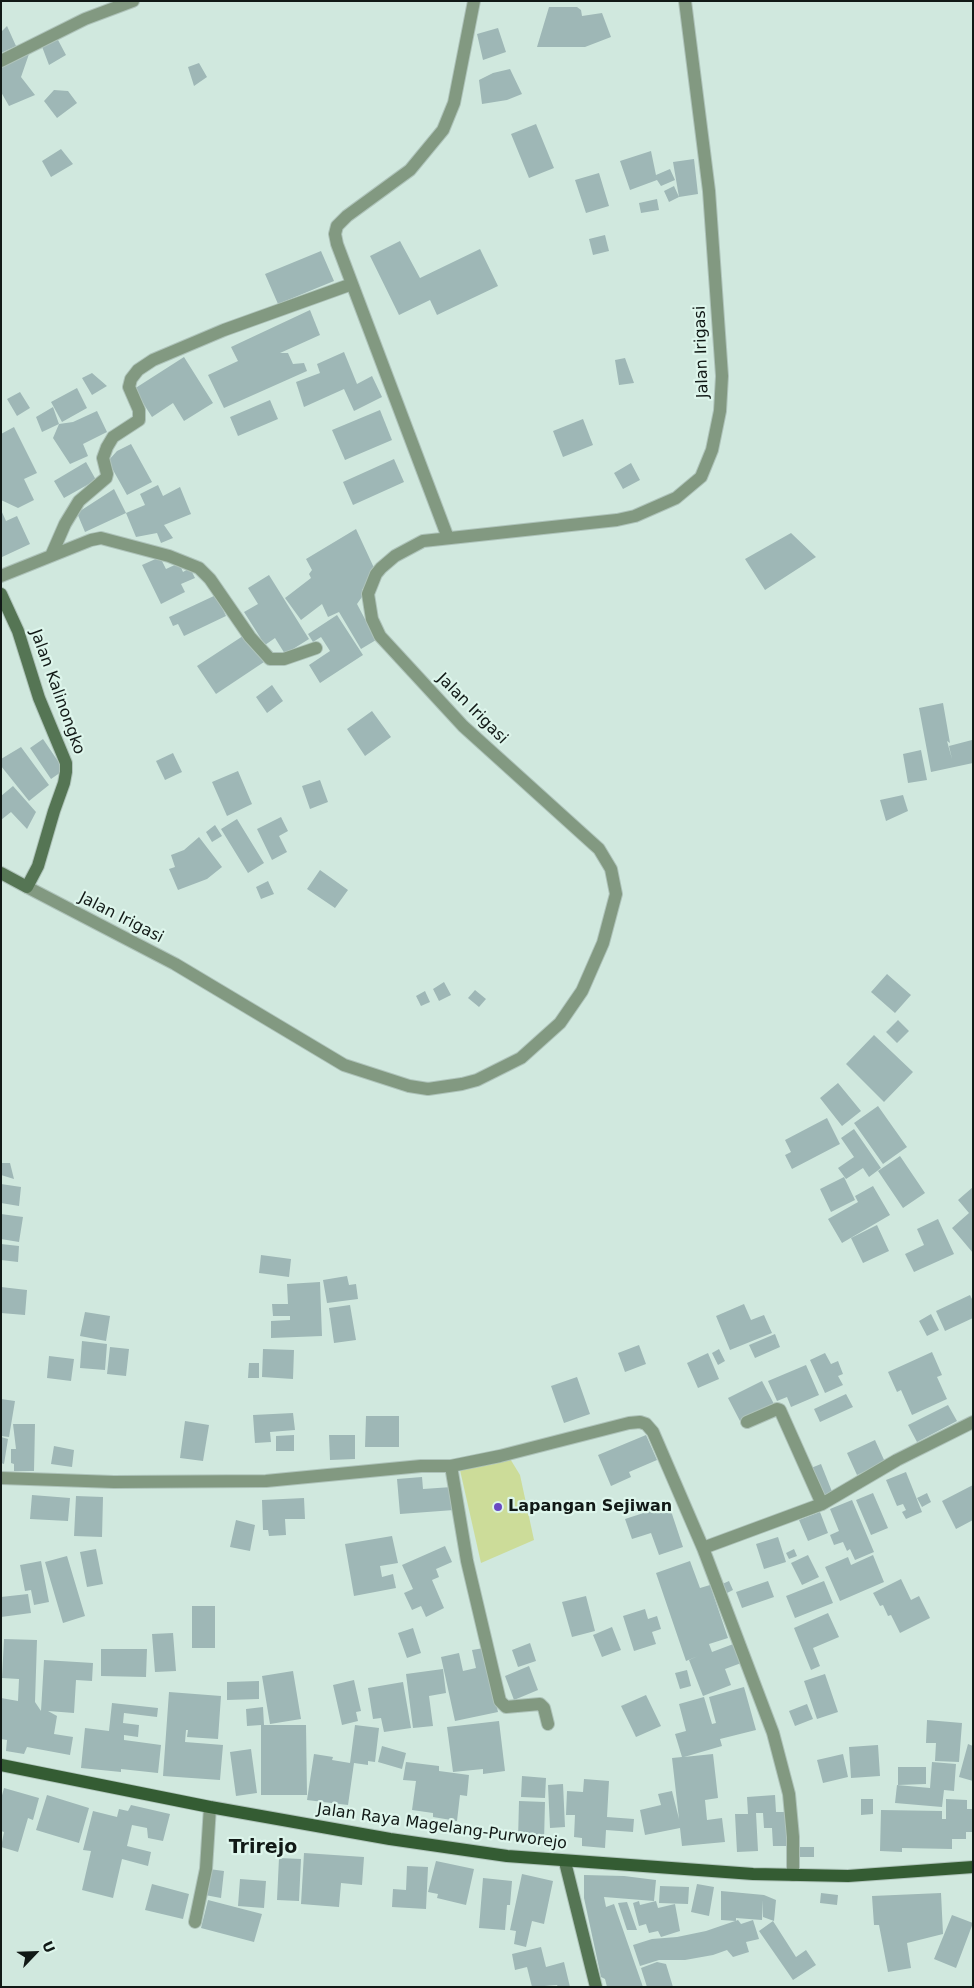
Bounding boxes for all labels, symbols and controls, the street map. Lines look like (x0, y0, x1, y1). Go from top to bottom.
street label: Jalan Irigasi (691, 305, 713, 399)
street label: Jalan Kalinongko (25, 627, 89, 757)
street label: Jalan Irigasi (433, 670, 511, 748)
street label: Jalan Irigasi (75, 888, 167, 948)
place label: Lapangan Sejiwan (508, 1497, 672, 1517)
marker: Lapangan Sejiwan (492, 1501, 504, 1513)
street label: Jalan Raya Magelang-Purworejo (316, 1800, 568, 1854)
district label: Trirejo (229, 1837, 297, 1859)
north arrow (10, 1928, 60, 1978)
text: U (39, 1938, 58, 1955)

